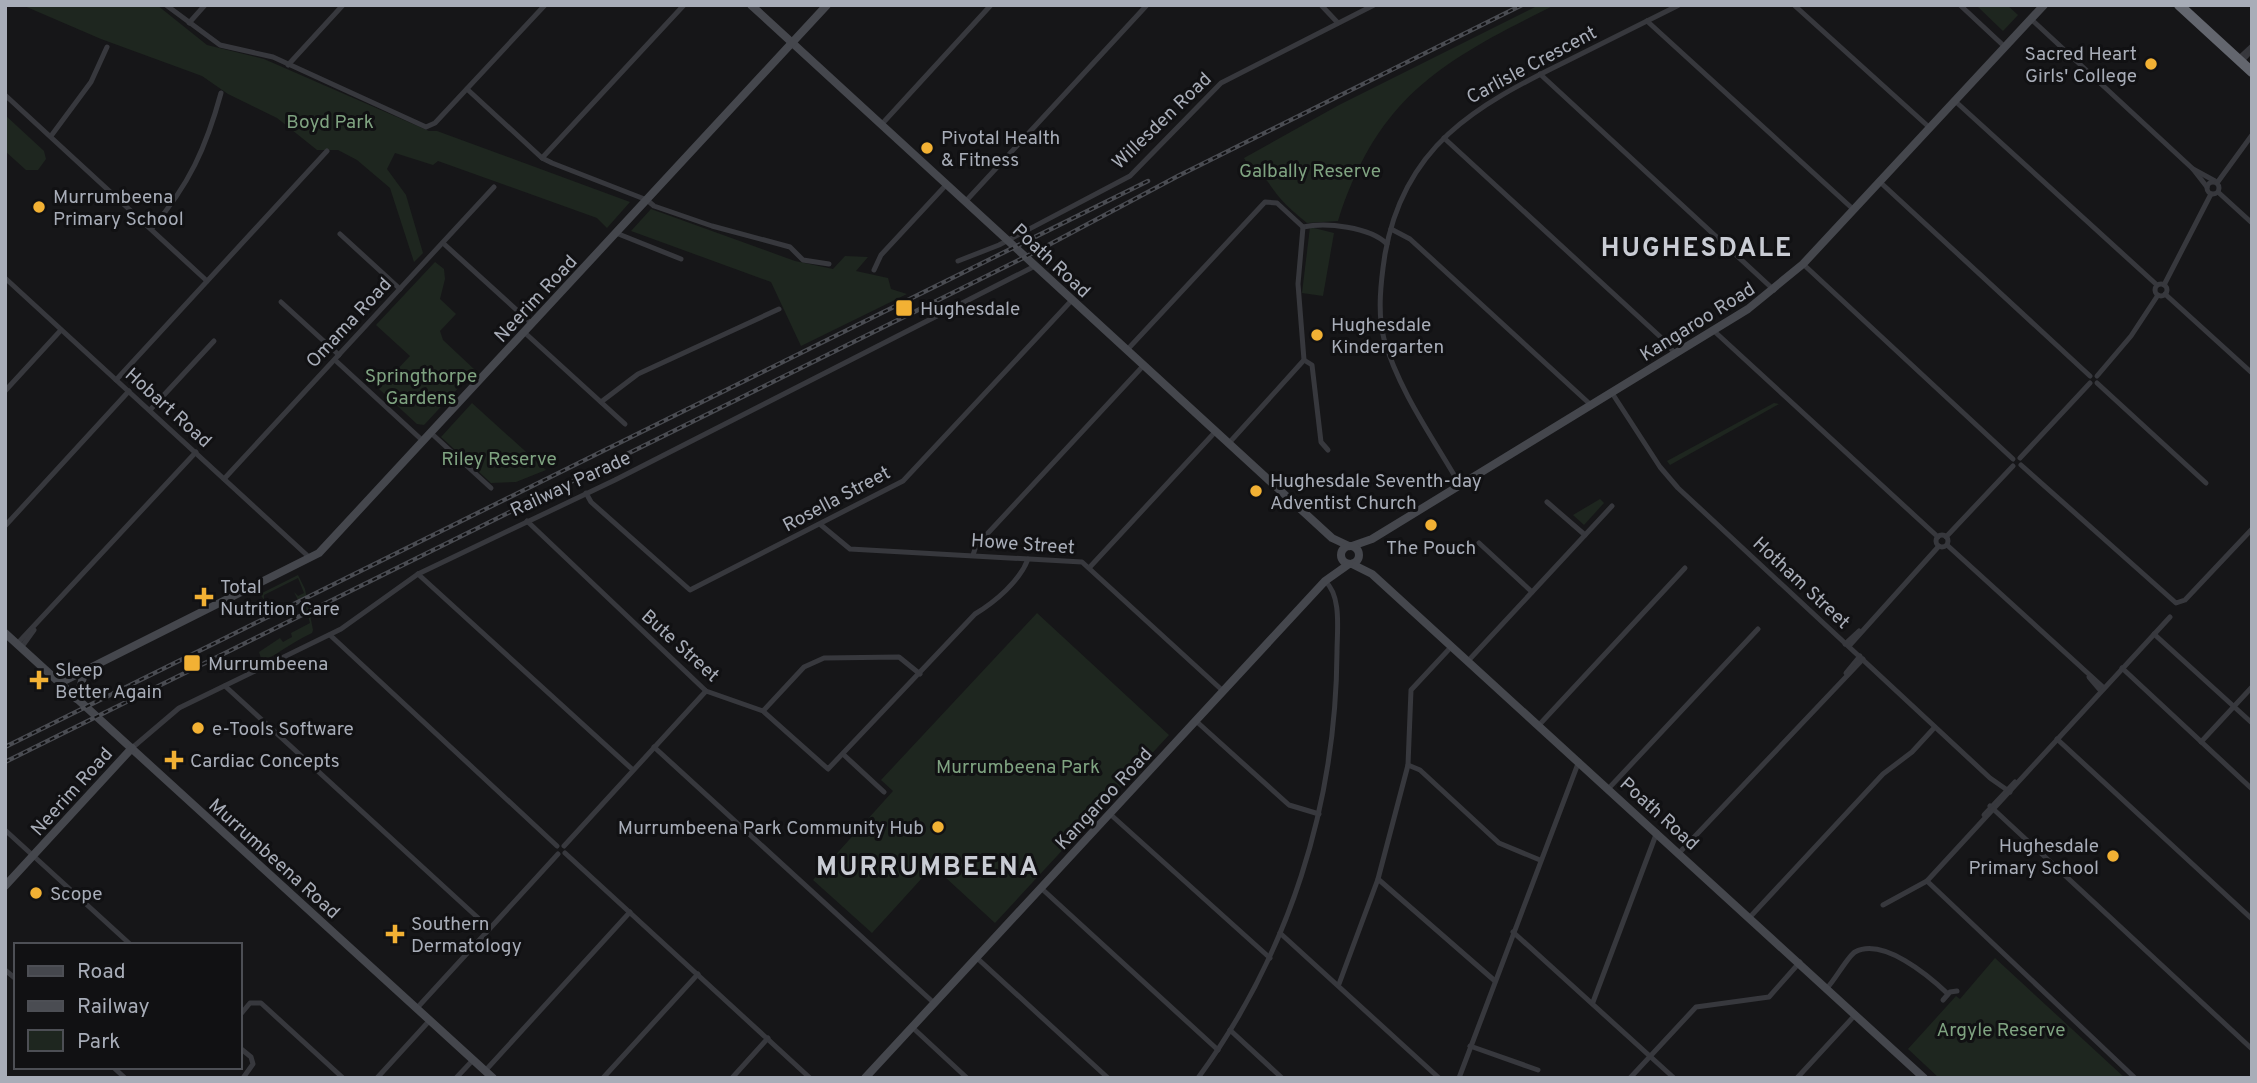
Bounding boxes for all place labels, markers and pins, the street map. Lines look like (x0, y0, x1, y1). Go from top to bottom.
place label: Sacred Heart Girls' College (2025, 43, 2137, 89)
marker: Sacred Heart Girls' College (2143, 56, 2159, 72)
place label: Pivotal Health & Fitness (941, 127, 1060, 173)
marker: Pivotal Health & Fitness (919, 140, 935, 156)
place label: Murrumbeena Primary School (53, 186, 184, 232)
marker: Murrumbeena Primary School (31, 199, 47, 215)
marker: Hughesdale (894, 298, 914, 318)
place label: Hughesdale (920, 298, 1020, 322)
place label: Hughesdale Kindergarten (1331, 314, 1444, 360)
marker: Hughesdale Kindergarten (1309, 327, 1325, 343)
place label: Hughesdale Seventh-day Adventist Church (1270, 470, 1482, 516)
marker: Hughesdale Seventh-day Adventist Church (1248, 483, 1264, 499)
marker: The Pouch (1423, 517, 1439, 533)
place label: The Pouch (1386, 537, 1476, 561)
place label: Total Nutrition Care (220, 576, 340, 622)
marker: Total Nutrition Care (194, 587, 214, 607)
marker: Murrumbeena (182, 653, 202, 673)
place label: Murrumbeena (208, 653, 328, 677)
place label: Sleep Better Again (55, 659, 162, 705)
marker: Sleep Better Again (29, 670, 49, 690)
place label: e-Tools Software (212, 718, 354, 742)
marker: e-Tools Software (190, 720, 206, 736)
marker: Cardiac Concepts (164, 750, 184, 770)
place label: Cardiac Concepts (190, 750, 340, 774)
place label: Murrumbeena Park Community Hub (618, 817, 924, 841)
marker: Murrumbeena Park Community Hub (930, 819, 946, 835)
place label: Hughesdale Primary School (1968, 835, 2099, 881)
marker: Hughesdale Primary School (2105, 848, 2121, 864)
place label: Scope (50, 883, 102, 907)
marker: Scope (28, 885, 44, 901)
place label: Southern Dermatology (411, 913, 522, 959)
marker: Southern Dermatology (385, 924, 405, 944)

